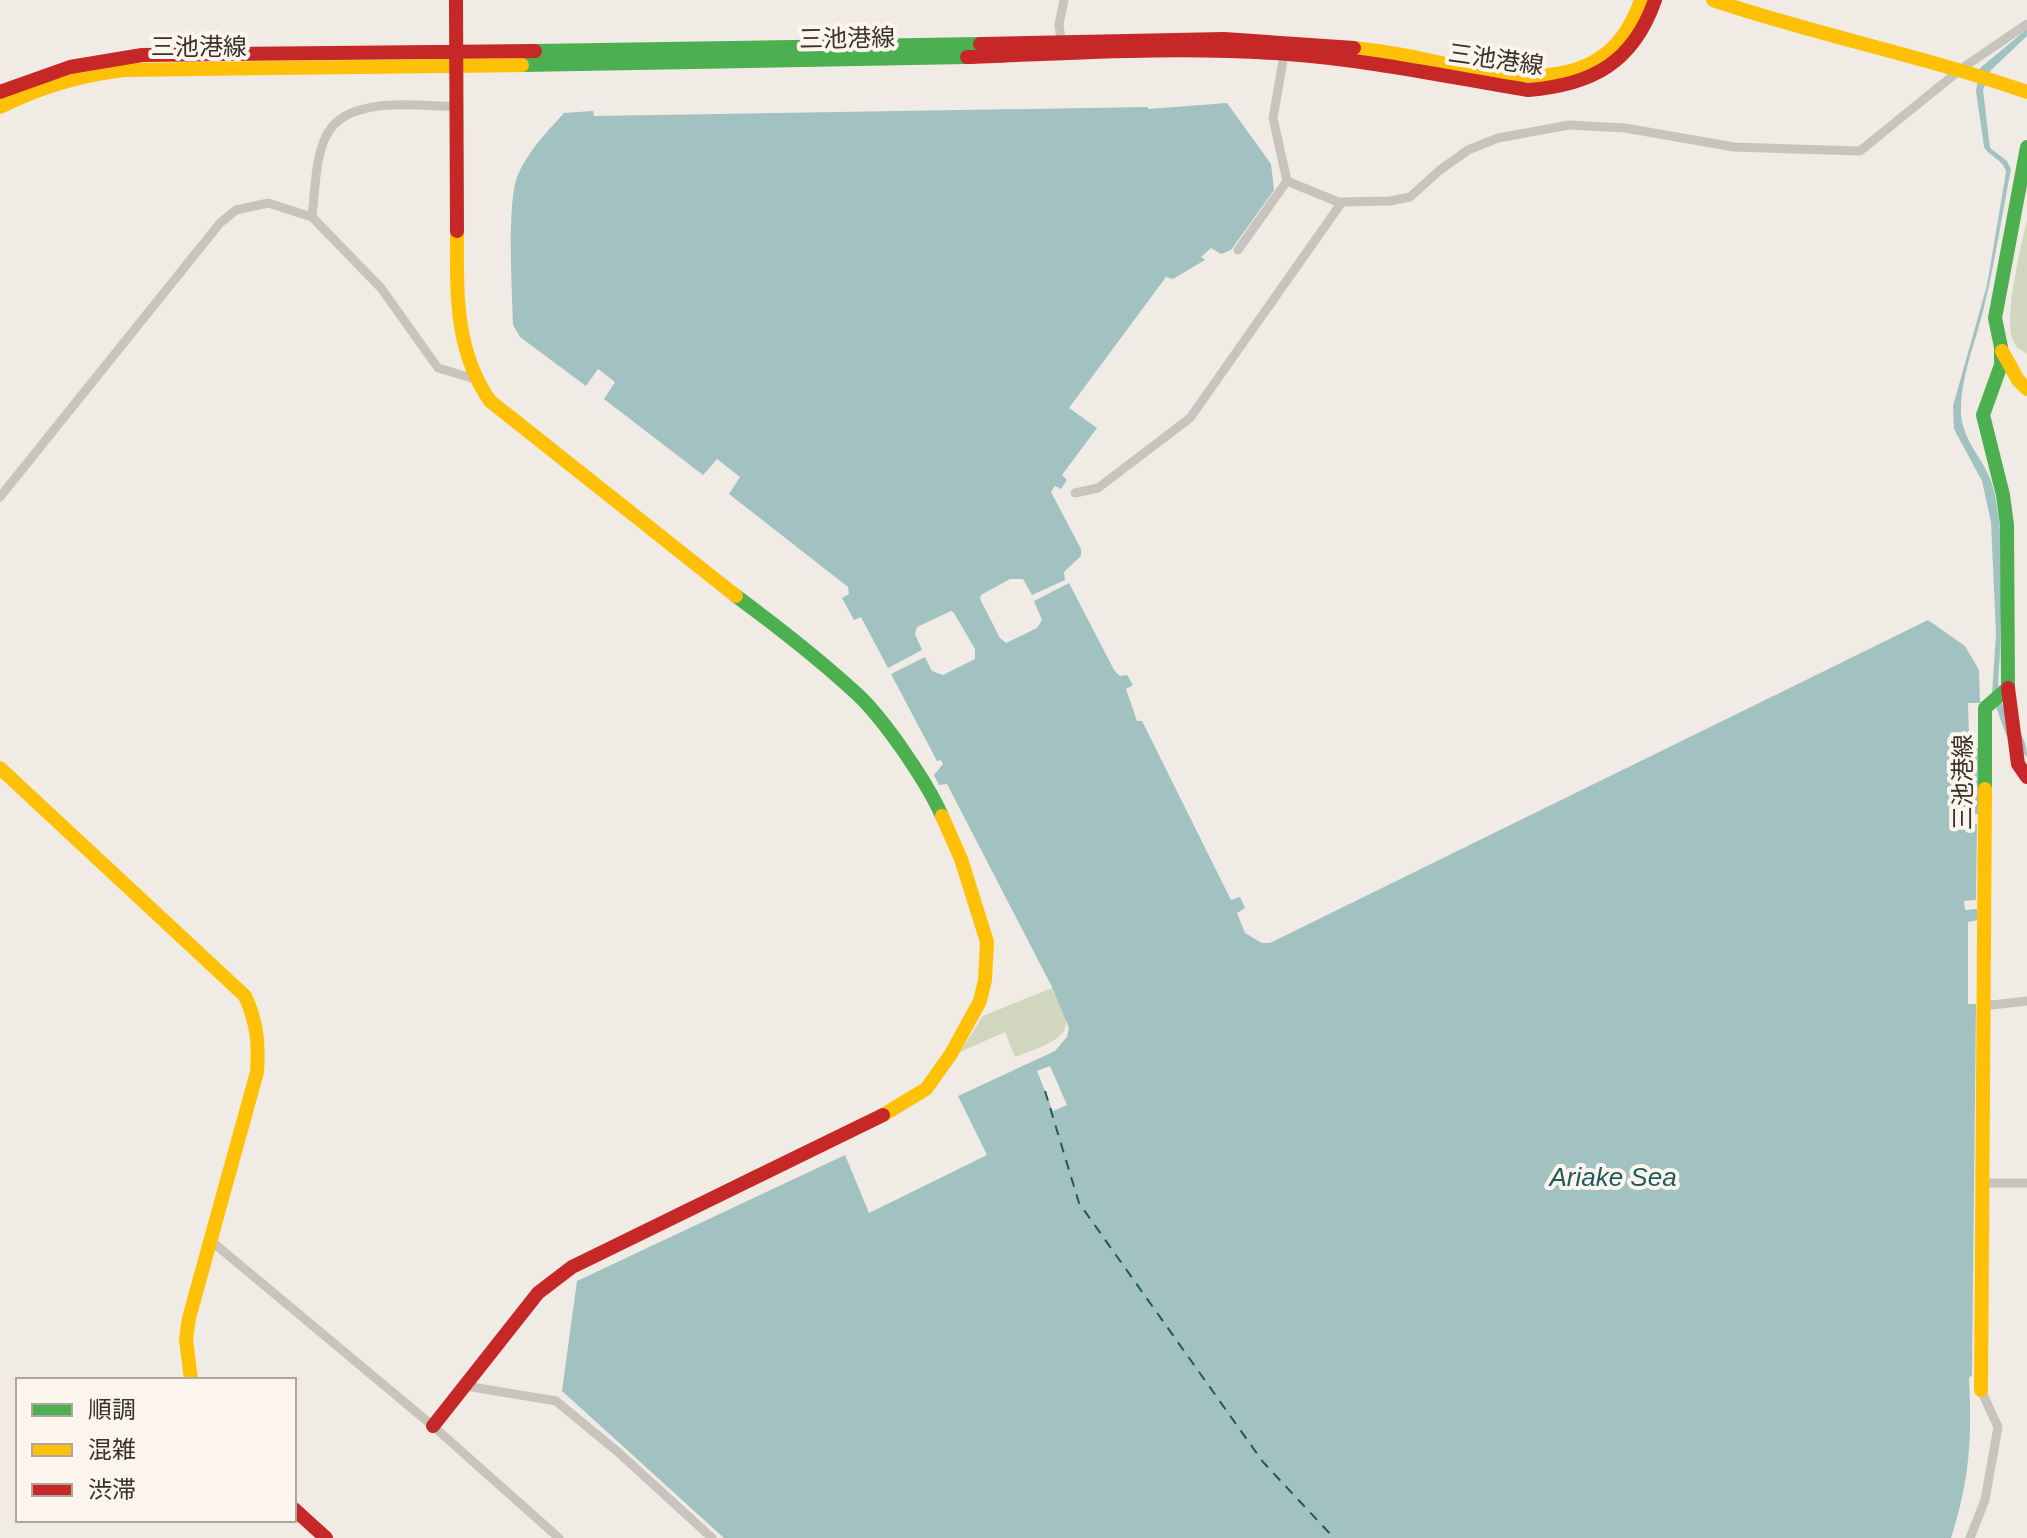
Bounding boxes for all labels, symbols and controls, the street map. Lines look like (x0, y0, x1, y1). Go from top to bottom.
street label: 三池港線 (799, 24, 895, 52)
street label: 三池港線 (151, 33, 247, 60)
street label: 三池港線 (1447, 39, 1545, 79)
street label: 三池港線 (1949, 734, 1976, 830)
water label: Ariake Sea (1547, 1162, 1677, 1192)
legend (16, 1378, 296, 1522)
text: 順調 (88, 1396, 136, 1423)
text: 混雑 (88, 1436, 136, 1463)
text: 渋滞 (88, 1476, 136, 1503)

